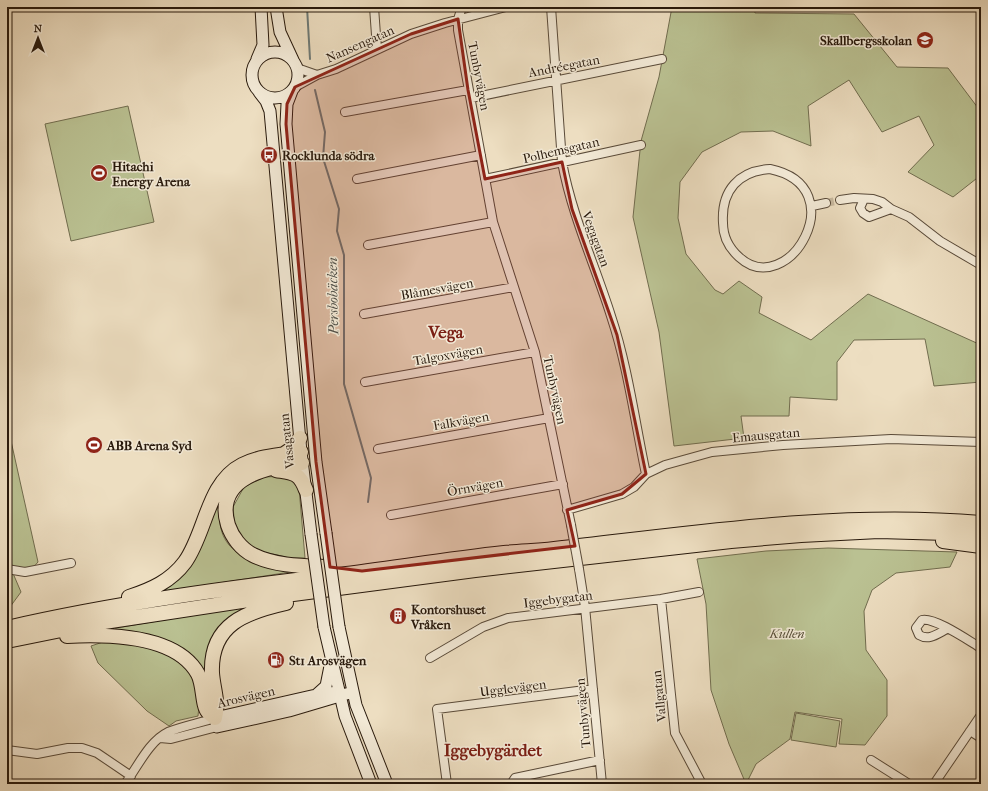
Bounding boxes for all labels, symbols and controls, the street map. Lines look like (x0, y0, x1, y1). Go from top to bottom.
north arrow (18, 18, 58, 58)
text: N (34, 22, 43, 35)
street label: Nansengatan (324, 22, 397, 66)
school or university icon: Skallbergsskolan (915, 30, 935, 50)
place label: Skallbergsskolan (820, 33, 912, 49)
street label: Tunbyvägen (465, 40, 493, 112)
street label: Andréegatan (526, 52, 601, 80)
street label: Polhemsgatan (521, 134, 601, 166)
bus stop icon: Rocklunda södra (259, 145, 279, 165)
place label: Rocklunda södra (282, 148, 375, 163)
place label: Hitachi Energy Arena (112, 159, 191, 190)
sports icon: Hitachi Energy Arena (89, 163, 109, 183)
street label: Vegagatan (579, 208, 613, 269)
water label: Persbobäcken (324, 257, 342, 336)
street label: Blåmesvägen (400, 275, 475, 303)
district label: Vega (427, 322, 465, 343)
street label: Talgoxvägen (412, 341, 484, 369)
street label: Tunbyvägen (540, 354, 570, 426)
street label: Falkvägen (432, 409, 491, 433)
street label: Vasagatan (277, 412, 297, 470)
street label: Emausgatan (731, 425, 801, 445)
sports icon: ABB Arena Syd (84, 435, 104, 455)
place label: ABB Arena Syd (106, 438, 193, 454)
street label: Örnvägen (446, 475, 505, 499)
street label: Iggebygatan (523, 587, 594, 611)
place label: Kontorshuset Vråken (410, 602, 486, 632)
building icon: Kontorshuset Vråken (388, 606, 408, 626)
park label: Kullen (768, 626, 805, 641)
fuel station icon: St1 Arosvägen (266, 650, 286, 670)
place label: St1 Arosvägen (289, 653, 367, 669)
street label: Vallgatan (649, 669, 669, 724)
street label: Ugglevägen (479, 676, 548, 700)
street label: Tunbyvägen (572, 677, 594, 749)
street label: Arosvägen (215, 683, 277, 711)
district label: Iggebygärdet (444, 740, 543, 761)

